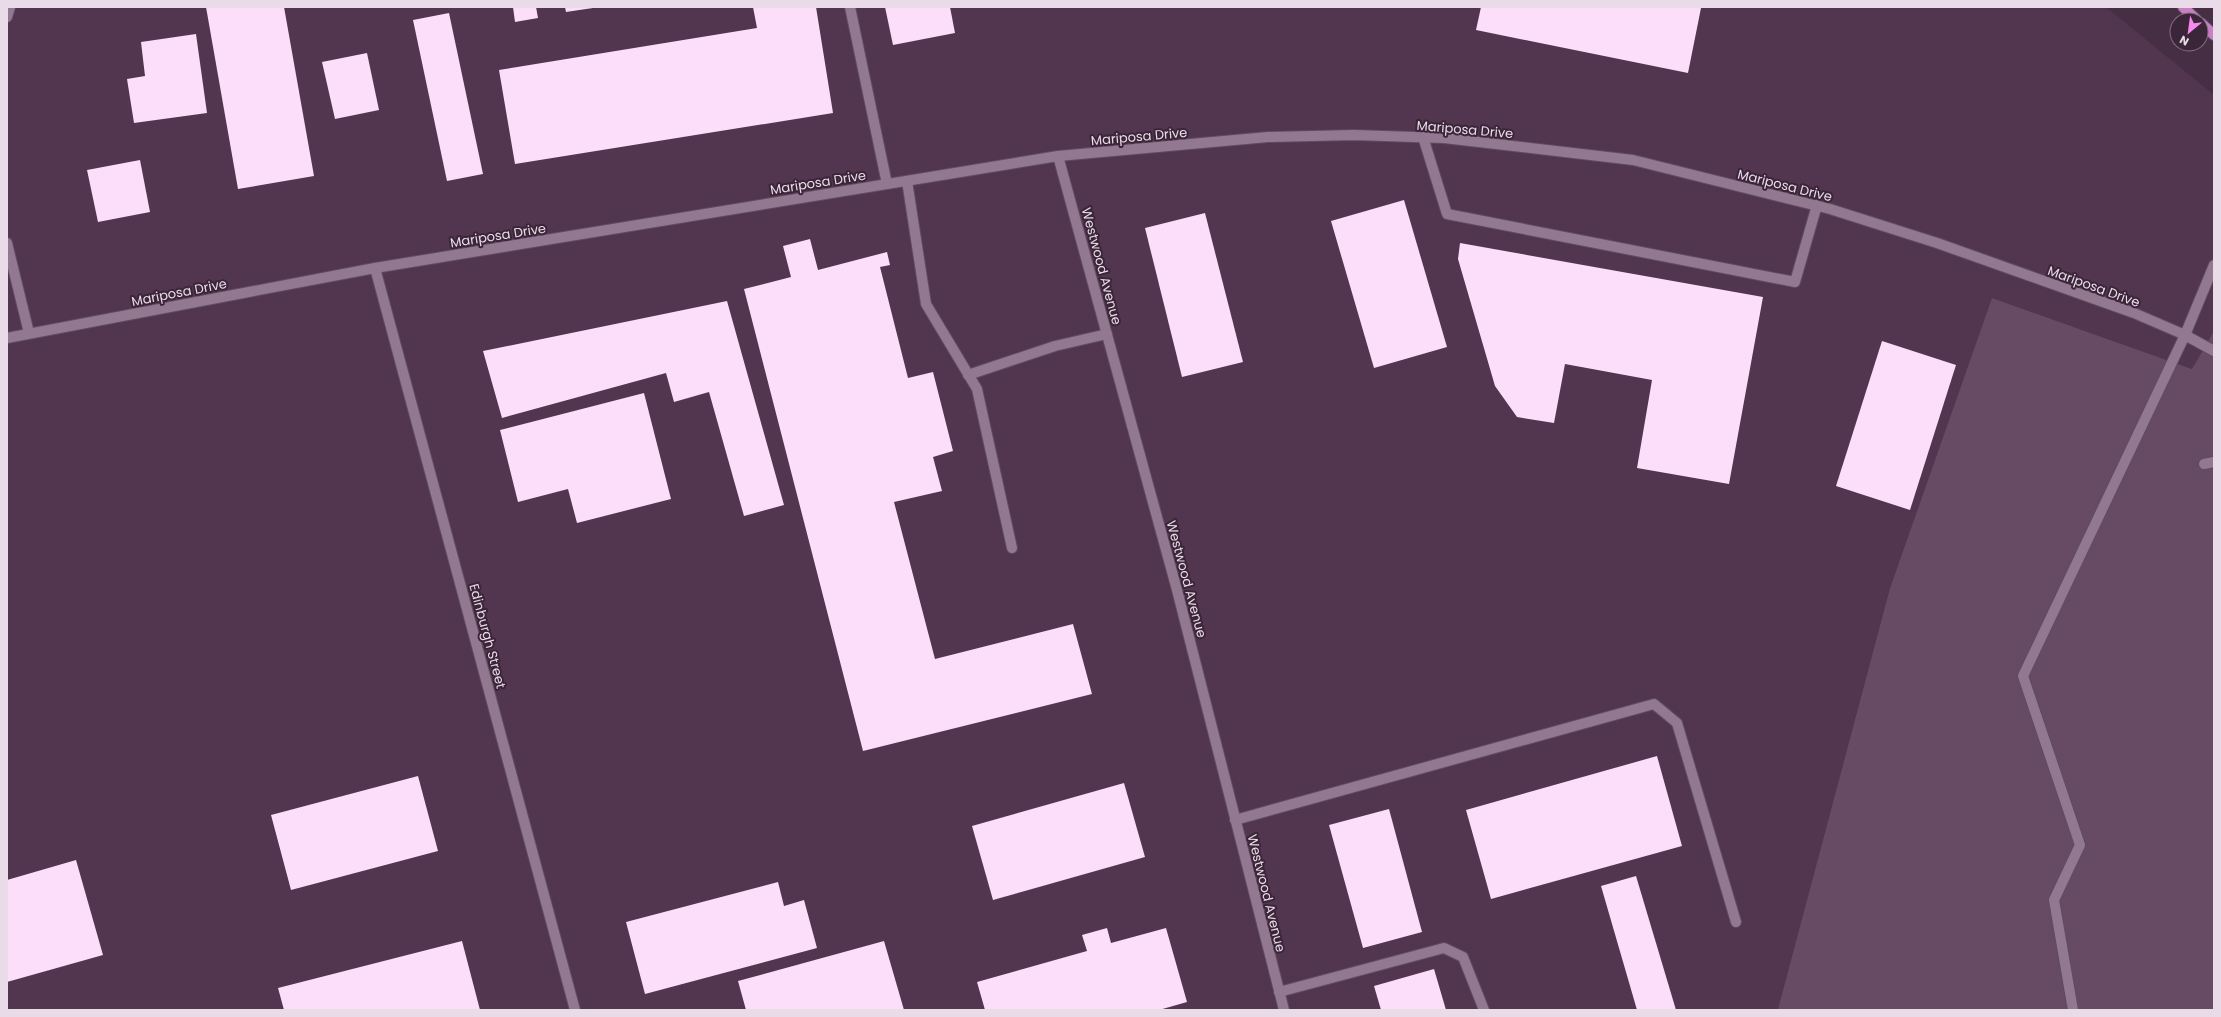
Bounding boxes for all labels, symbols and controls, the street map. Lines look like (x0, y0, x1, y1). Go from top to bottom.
north arrow (2169, 12, 2209, 52)
text: N (2177, 32, 2192, 50)
street label: Mariposa Drive (1416, 116, 1514, 143)
street label: Mariposa Drive (1090, 123, 1188, 150)
street label: Mariposa Drive (1736, 165, 1834, 206)
street label: Mariposa Drive (769, 166, 867, 199)
street label: Westwood Avenue (1077, 205, 1126, 327)
street label: Mariposa Drive (449, 219, 547, 252)
street label: Mariposa Drive (2045, 261, 2143, 312)
street label: Mariposa Drive (130, 274, 228, 311)
street label: Westwood Avenue (1162, 518, 1211, 640)
street label: Edinburgh Street (464, 582, 511, 691)
street label: Westwood Avenue (1243, 832, 1290, 954)

